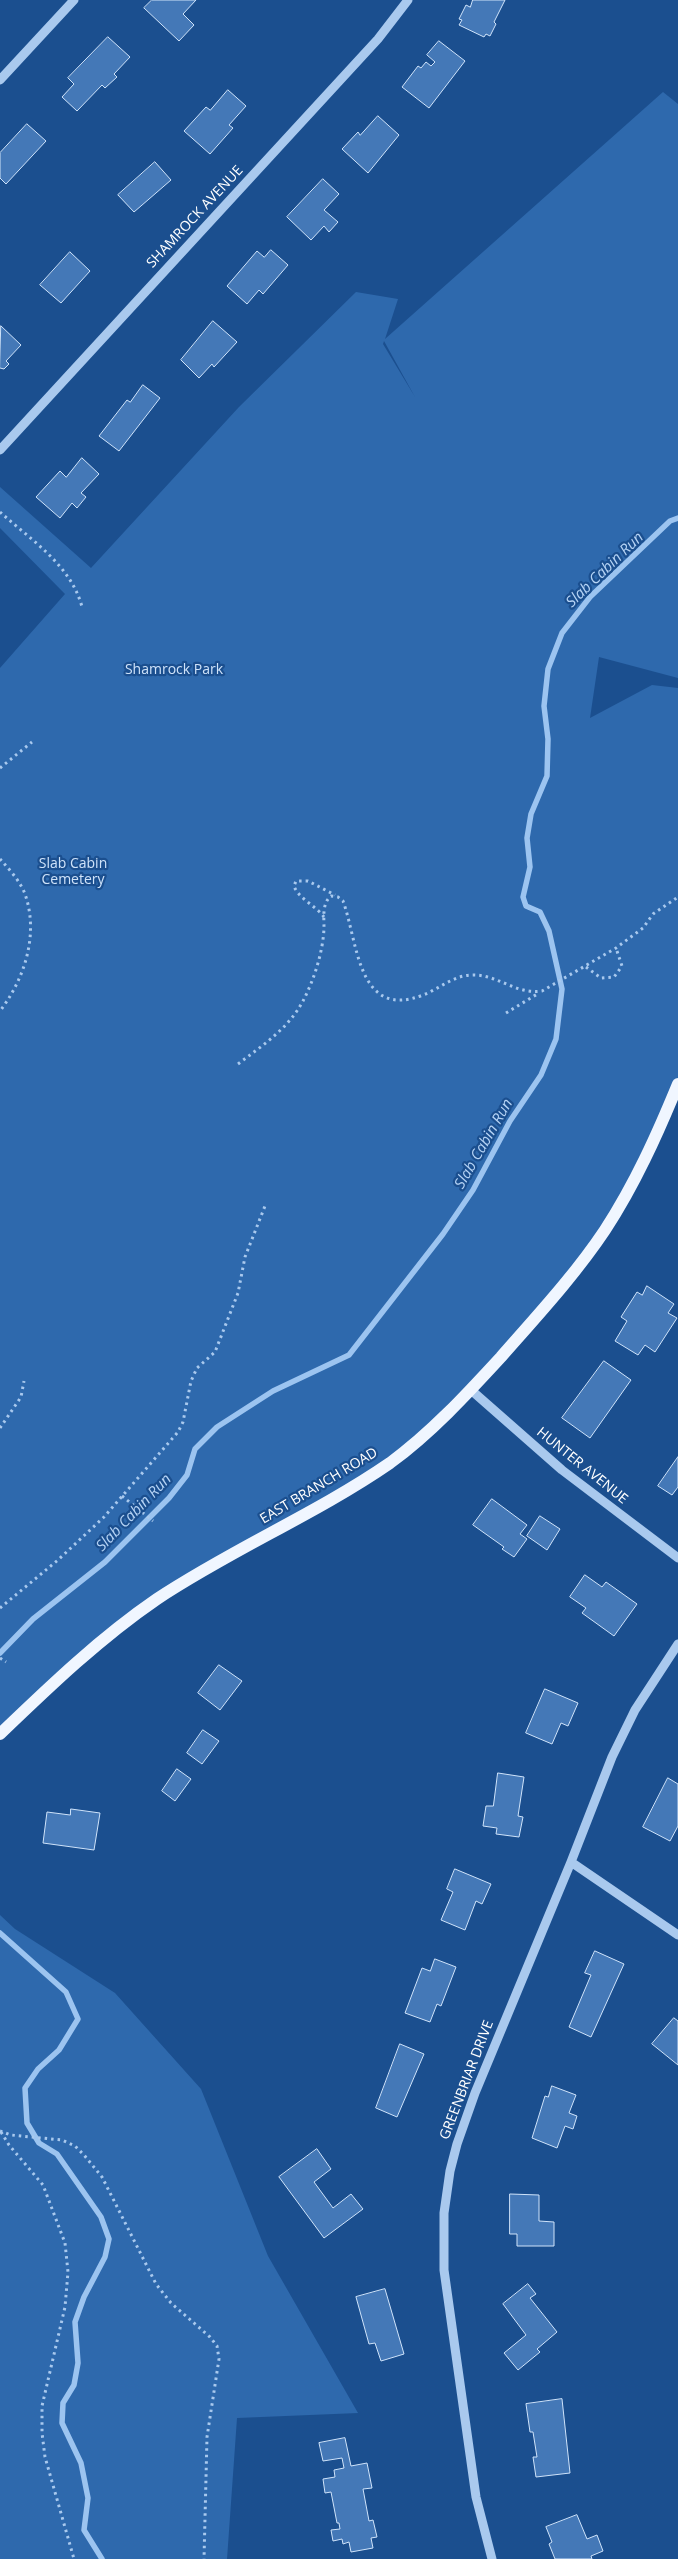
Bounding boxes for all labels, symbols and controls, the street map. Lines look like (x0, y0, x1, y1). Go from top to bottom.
street label: SHAMROCK AVENUE (143, 162, 247, 272)
water label: Slab Cabin Run (563, 529, 647, 611)
park label: Shamrock Park (125, 662, 223, 678)
park label: Slab Cabin Cemetery (39, 856, 107, 889)
water label: Slab Cabin Run (451, 1096, 517, 1192)
street label: HUNTER AVENUE (533, 1424, 631, 1508)
street label: EAST BRANCH ROAD (257, 1444, 381, 1528)
water label: Slab Cabin Run (93, 1471, 175, 1555)
street label: GREENBRIAR DRIVE (436, 2018, 498, 2142)

